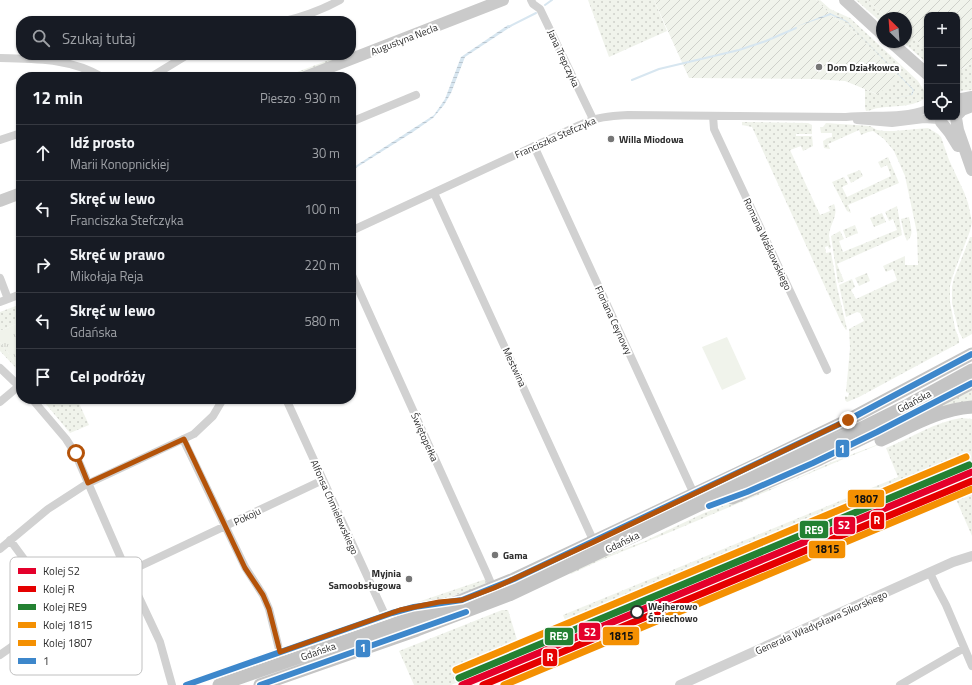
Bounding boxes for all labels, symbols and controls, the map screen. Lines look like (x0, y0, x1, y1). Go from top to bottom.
north arrow (876, 12, 912, 48)
map controls (924, 12, 960, 120)
button: + (924, 12, 960, 48)
search box (16, 16, 356, 60)
street label: Augustyna Necla (368, 20, 440, 59)
icon: search (30, 27, 52, 49)
text: Szukaj tutaj (62, 27, 135, 50)
street label: Jana Trepczyka (544, 27, 583, 90)
button: − (924, 48, 960, 84)
place label: Dom Działkowca (827, 60, 899, 75)
marker: Dom Działkowca (814, 62, 824, 72)
button: locate (924, 84, 960, 120)
text: 12 min (32, 85, 83, 111)
text: Pieszo · 930 m (260, 88, 340, 108)
street label: Franciszka Stefczyka (512, 113, 598, 162)
text: Idź prosto (70, 131, 135, 154)
place label: Willa Miodowa (619, 132, 684, 147)
marker: Willa Miodowa (606, 134, 616, 144)
icon: ahead (32, 142, 54, 164)
text: 30 m (312, 143, 340, 163)
text: Marii Konopnickiej (70, 154, 169, 174)
text: Skręć w lewo (70, 187, 155, 210)
street label: Romana Waśkowskiego (740, 196, 796, 293)
icon: left (32, 198, 54, 220)
text: 100 m (304, 199, 340, 219)
text: Franciszka Stefczyka (70, 210, 183, 230)
text: Skręć w prawo (70, 243, 165, 266)
icon: right (32, 254, 54, 276)
text: 220 m (304, 255, 340, 275)
text: Mikołaja Reja (70, 266, 143, 286)
street label: Floriana Ceynowy (591, 283, 636, 357)
text: Skręć w lewo (70, 299, 155, 322)
icon: left (32, 310, 54, 332)
text: 580 m (304, 311, 340, 331)
text: Gdańska (70, 322, 117, 342)
street label: Mestwina (499, 345, 530, 389)
text: Cel podróży (70, 365, 145, 388)
icon: arrive (32, 366, 54, 388)
street label: Gdańska (895, 386, 934, 417)
street label: Świętopełka (407, 410, 442, 464)
route end (839, 411, 857, 429)
line badge: 1 (835, 439, 850, 458)
text: 1 (839, 441, 845, 457)
route start (67, 444, 85, 462)
street label: Alfonsa Chmielewskiego (307, 457, 362, 557)
line badge: 1807 (847, 489, 885, 508)
text: 1807 (854, 491, 878, 507)
street label: Pokoju (231, 504, 263, 529)
line badge: R (870, 511, 885, 530)
text: R (874, 512, 881, 528)
line badge: S2 (833, 516, 856, 535)
text: S2 (838, 517, 850, 533)
line badge: RE9 (799, 520, 829, 539)
text: RE9 (804, 522, 824, 538)
street label: Gdańska (603, 528, 642, 557)
line badge: 1815 (808, 540, 846, 559)
text: 1815 (815, 541, 839, 557)
place label: Gama (503, 548, 528, 563)
marker: Gama (490, 550, 500, 560)
legend (10, 557, 142, 675)
text: Kolej S2 (43, 563, 80, 579)
place label: Myjnia Samoobsługowa (328, 566, 401, 593)
marker: Myjnia Samoobsługowa (404, 574, 414, 584)
text: Kolej R (43, 581, 75, 597)
street label: Generała Władysława Sikorskiego (753, 587, 890, 658)
text: Kolej RE9 (43, 599, 87, 615)
place label: Wejherowo Śmiechowo (648, 599, 698, 626)
marker: Wejherowo Śmiechowo (630, 605, 644, 619)
text: Kolej 1815 (43, 617, 92, 633)
line badge: S2 (578, 622, 601, 641)
text: S2 (584, 624, 596, 640)
line badge: 1815 (602, 626, 640, 646)
line badge: RE9 (544, 627, 574, 646)
text: RE9 (549, 628, 569, 644)
text: 1815 (609, 628, 633, 644)
text: Kolej 1807 (43, 635, 92, 651)
street label: Gdańska (299, 638, 338, 664)
line badge: 1 (355, 639, 371, 658)
text: 1 (360, 640, 366, 656)
line badge: R (542, 648, 558, 667)
text: R (547, 649, 554, 665)
text: 1 (43, 653, 49, 669)

